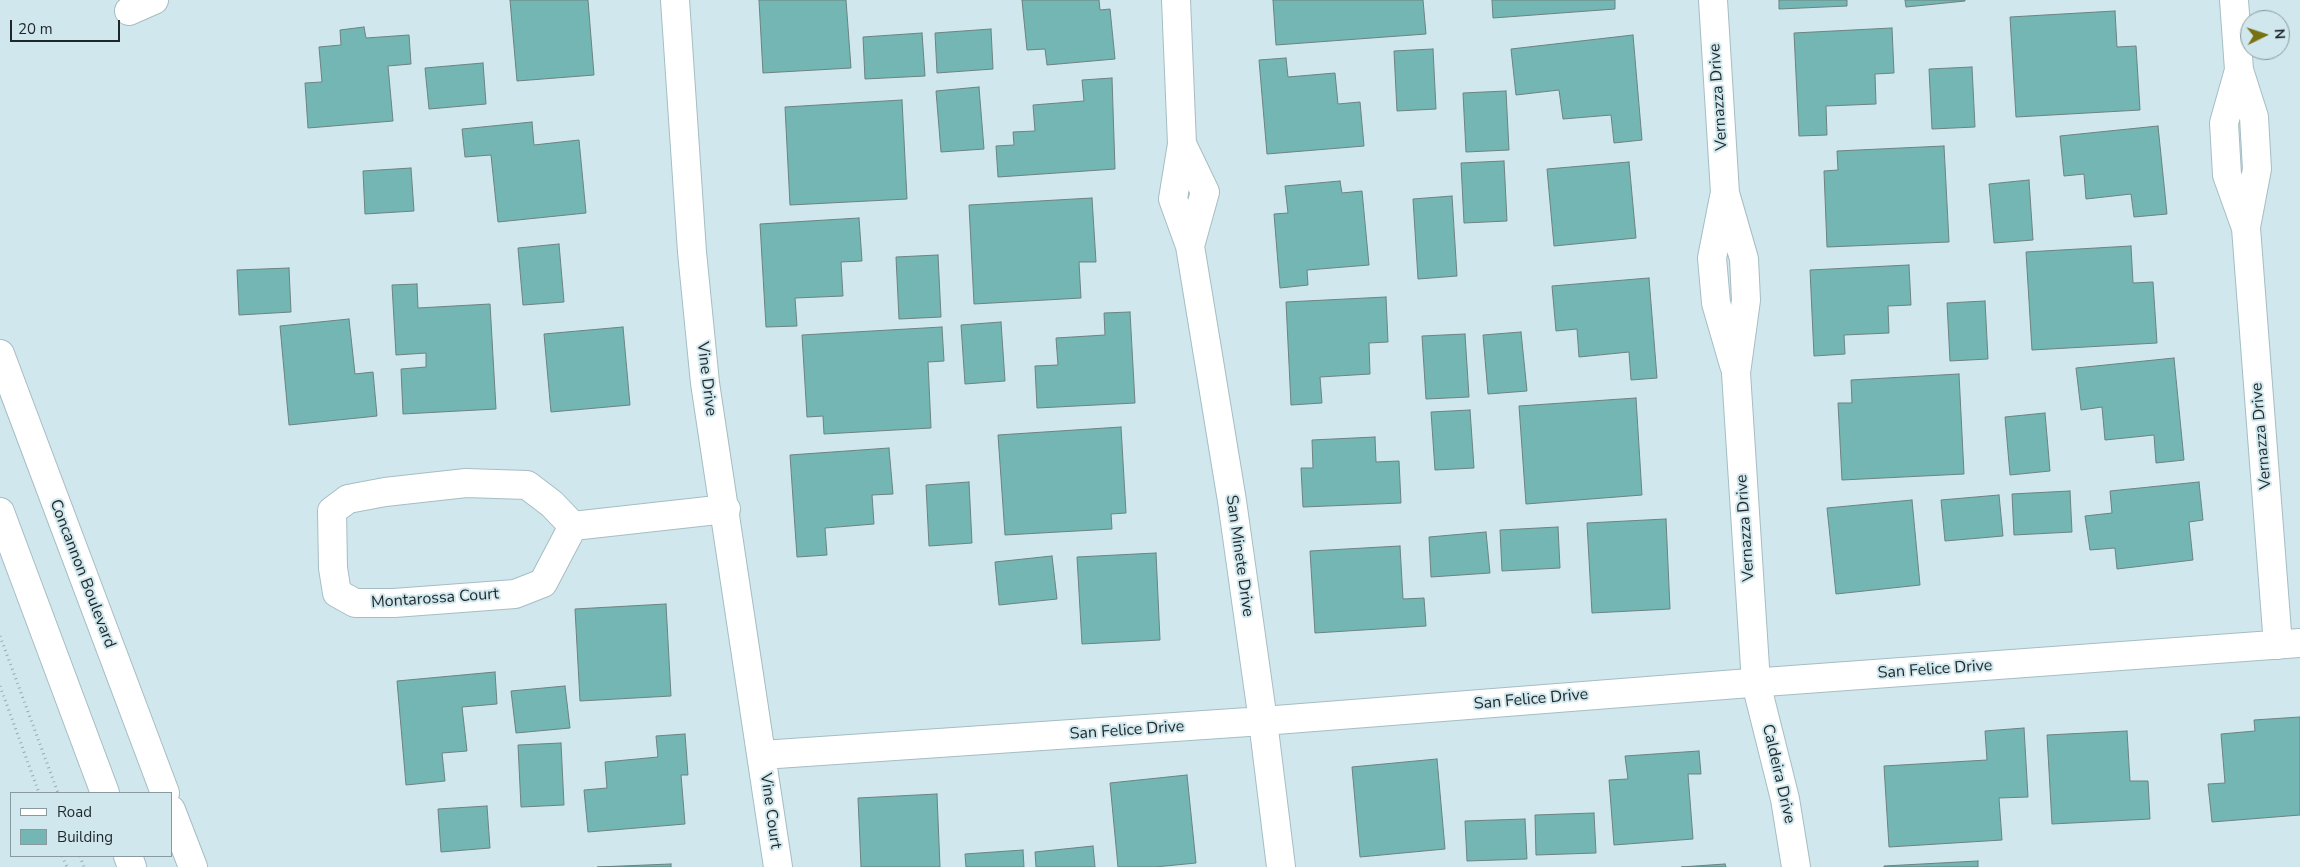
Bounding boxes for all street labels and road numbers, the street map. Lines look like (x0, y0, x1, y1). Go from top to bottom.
street label: Vernazza Drive (1706, 43, 1732, 151)
street label: Vine Drive (692, 341, 720, 417)
street label: Vernazza Drive (2248, 382, 2276, 490)
street label: Vernazza Drive (1733, 474, 1759, 582)
street label: San Minete Drive (1221, 494, 1257, 618)
street label: Concannon Boulevard (45, 497, 119, 651)
street label: Montarossa Court (370, 585, 500, 613)
street label: San Felice Drive (1877, 656, 1993, 684)
street label: San Felice Drive (1473, 685, 1589, 715)
street label: San Felice Drive (1069, 717, 1185, 745)
street label: Caldeira Drive (1757, 722, 1799, 826)
street label: Vine Court (755, 772, 785, 850)

